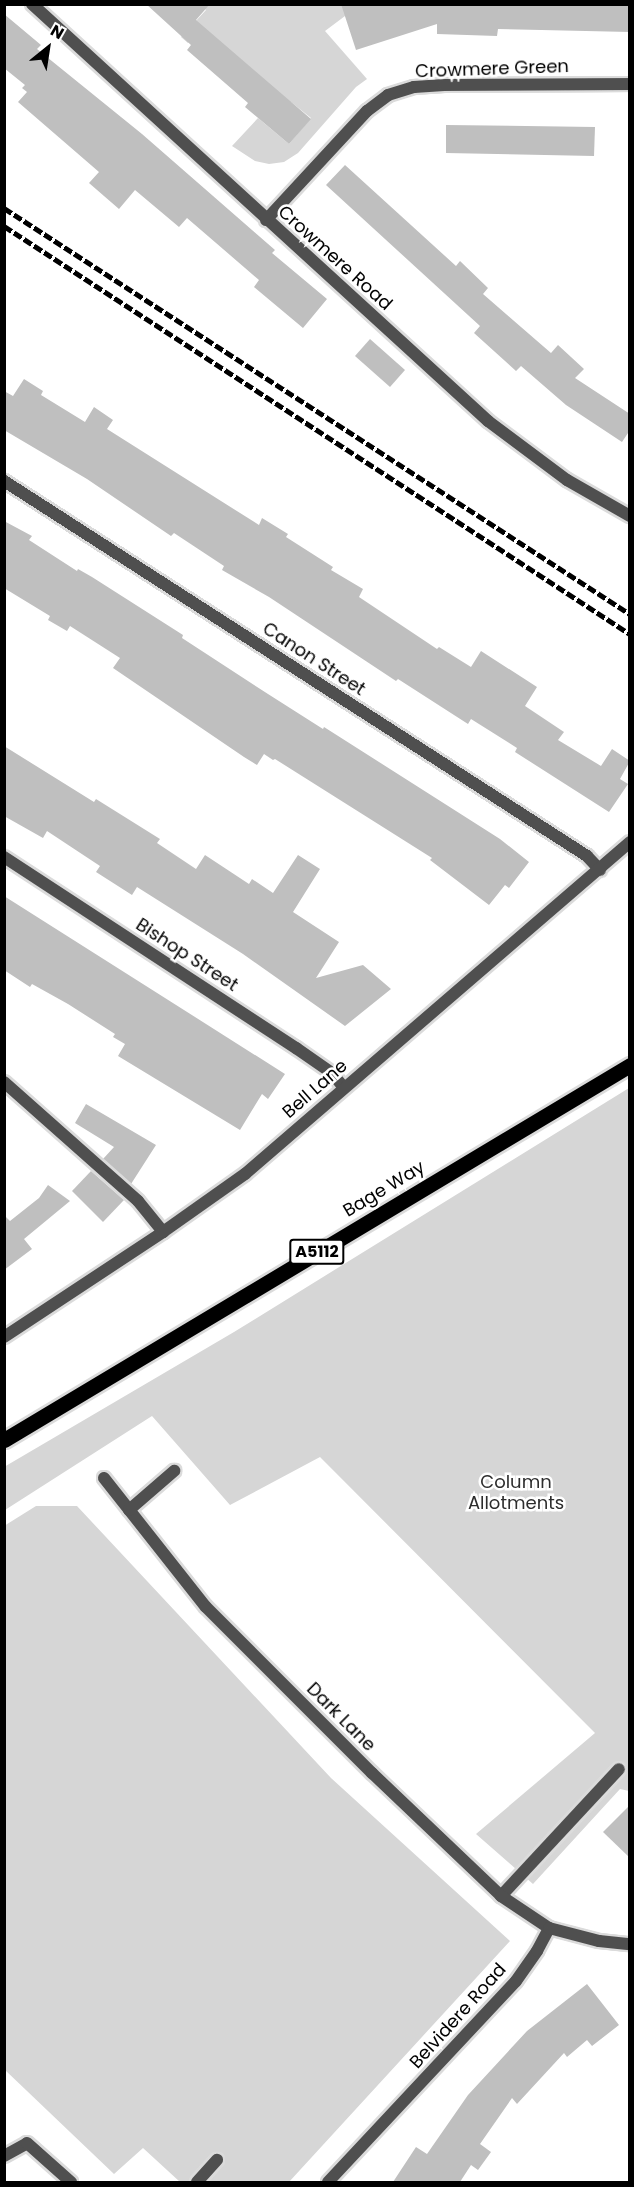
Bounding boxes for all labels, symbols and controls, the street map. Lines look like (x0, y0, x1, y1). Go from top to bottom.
north arrow (18, 18, 78, 78)
text: N (46, 19, 68, 45)
street label: Crowmere Green (415, 56, 569, 82)
street label: Crowmere Road (273, 201, 397, 315)
street label: Canon Street (259, 618, 369, 700)
street label: Bishop Street (132, 914, 242, 996)
street label: Bell Lane (278, 1055, 352, 1123)
street label: Bage Way (339, 1156, 429, 1222)
road number: A5112 (288, 1239, 346, 1265)
park label: Column Allotments (468, 1472, 564, 1514)
street label: Dark Lane (302, 1678, 380, 1756)
street label: Belvidere Road (405, 1959, 511, 2073)

